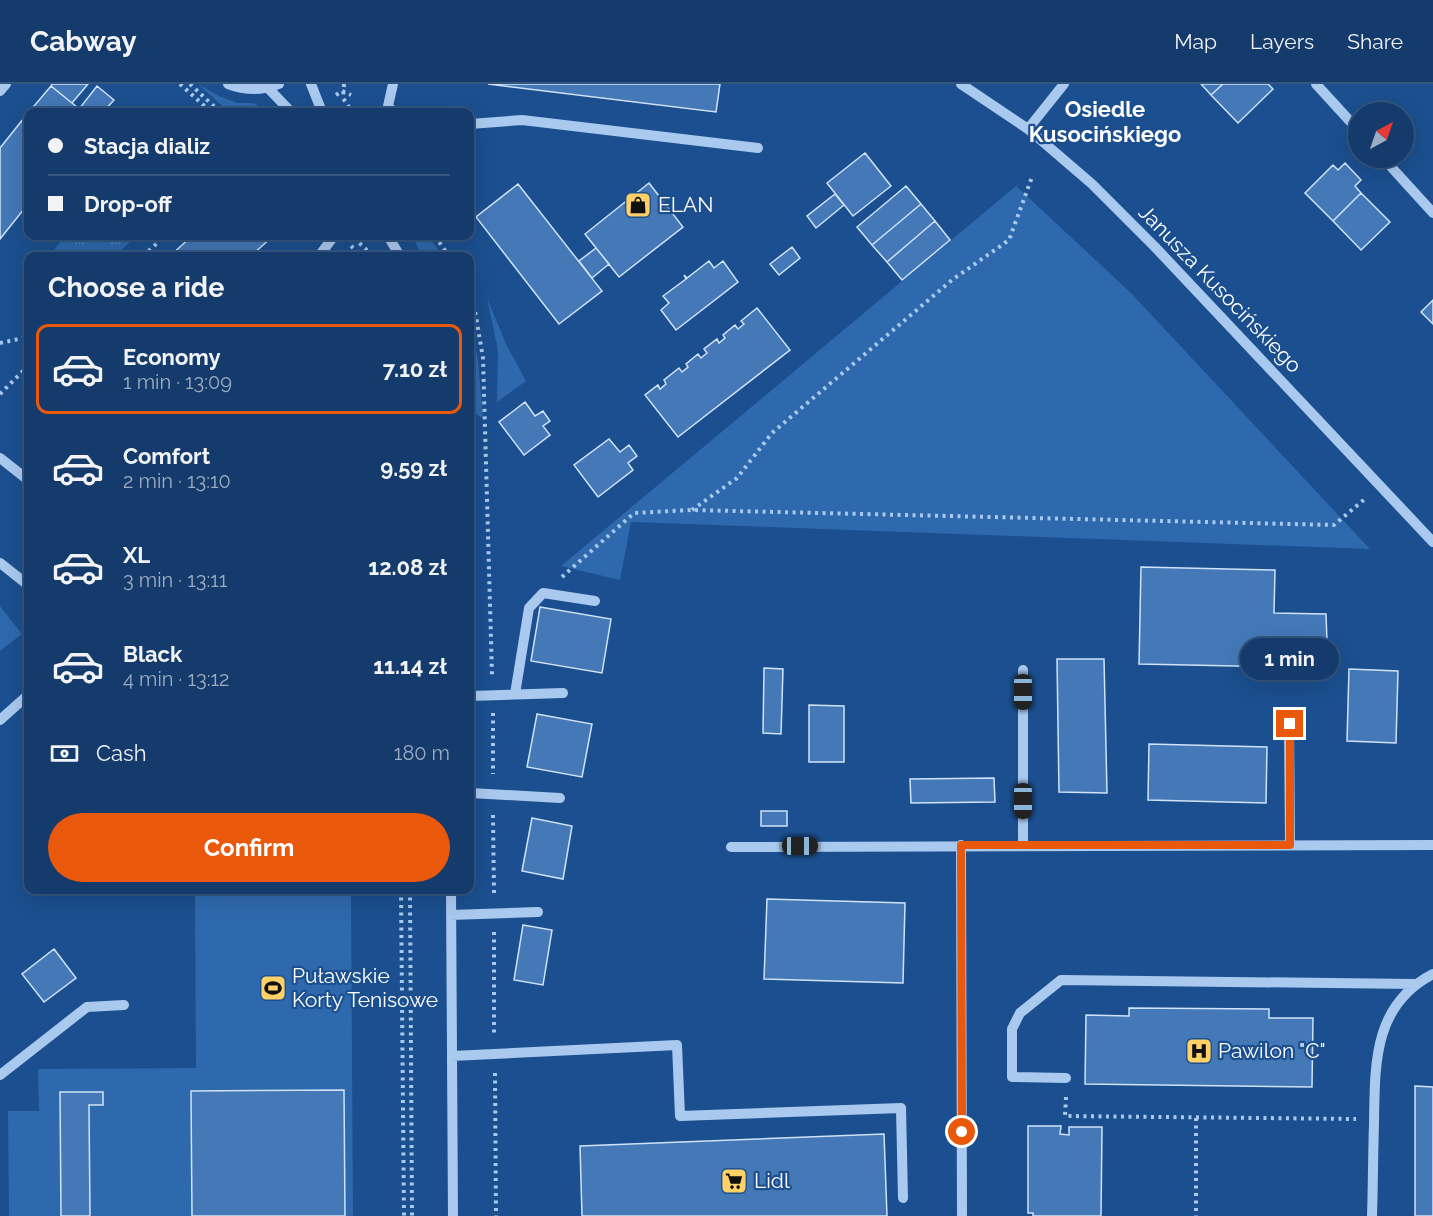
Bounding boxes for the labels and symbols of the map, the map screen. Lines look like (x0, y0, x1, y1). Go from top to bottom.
district label: Osiedle Kusocińskiego (1029, 96, 1181, 147)
north arrow (1348, 102, 1414, 168)
shop icon: ELAN (623, 190, 653, 220)
place label: ELAN (658, 192, 713, 217)
street label: Janusza Kusocińskiego (1134, 200, 1307, 378)
callout: 1 min (1240, 637, 1340, 679)
car (1014, 674, 1032, 710)
route end (1276, 710, 1303, 737)
car (1014, 783, 1032, 819)
car (782, 837, 818, 855)
place label: Puławskie Korty Tenisowe (292, 963, 438, 1012)
sports icon: Puławskie Korty Tenisowe (258, 973, 288, 1003)
hospital icon: Pawilon "C" (1184, 1036, 1214, 1066)
place label: Pawilon "C" (1218, 1038, 1326, 1063)
route start (948, 1118, 975, 1145)
supermarket icon: Lidl (719, 1166, 749, 1196)
place label: Lidl (754, 1168, 790, 1193)

